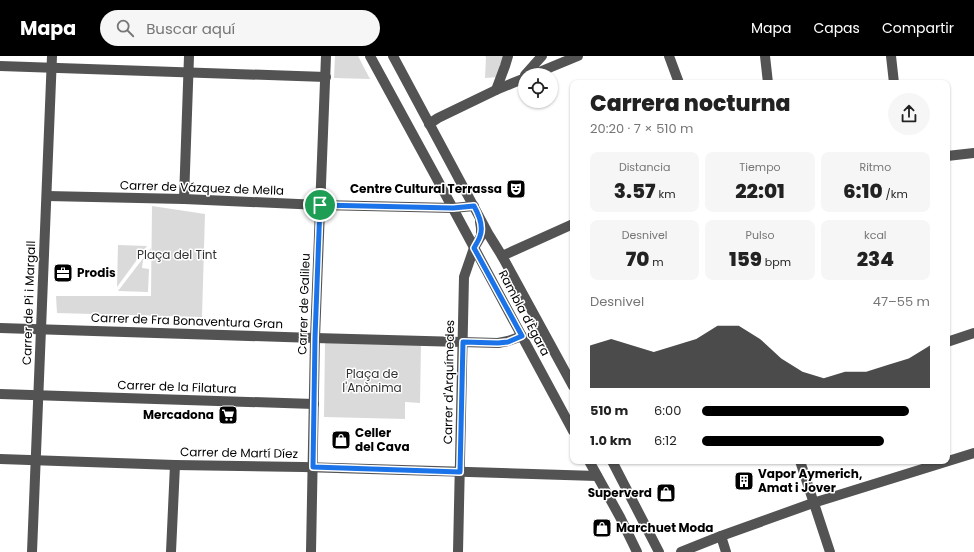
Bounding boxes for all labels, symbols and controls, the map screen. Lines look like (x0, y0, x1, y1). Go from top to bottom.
search box (100, 10, 380, 46)
text: Mapa (20, 15, 76, 42)
icon: search (114, 17, 136, 39)
text: Buscar aquí (146, 18, 235, 39)
text: Mapa (751, 18, 791, 38)
text: Capas (813, 18, 860, 38)
text: Compartir (882, 18, 954, 38)
map controls (518, 68, 558, 108)
button: locate (518, 68, 558, 108)
text: Carrera nocturna (590, 88, 791, 119)
button: share (888, 93, 930, 135)
text: 20:20 · 7 × 510 m (590, 119, 694, 138)
text: Distancia (619, 159, 670, 175)
text: Tiempo (739, 159, 781, 175)
text: Ritmo (859, 159, 891, 175)
street label: Carrer de Vázquez de Mella (120, 176, 284, 199)
text: 3.57 (614, 177, 656, 205)
text: 22:01 (735, 177, 785, 205)
text: 6:10 (843, 177, 883, 205)
theatre icon: Centre Cultural Terrassa (505, 178, 527, 200)
place label: Centre Cultural Terrassa (350, 180, 502, 197)
text: km (656, 186, 676, 202)
text: /km (883, 186, 908, 202)
pin (303, 188, 337, 222)
icon: arrive (309, 194, 331, 216)
text: Desnivel (622, 227, 668, 243)
text: Pulso (746, 227, 774, 243)
text: kcal (864, 227, 887, 243)
street label: Carrer de Pi i Margall (18, 240, 39, 365)
text: 70 (626, 245, 649, 273)
text: 159 (729, 245, 762, 273)
text: 234 (857, 245, 894, 273)
park label: Plaça del Tint (137, 246, 217, 263)
street label: Carrer de Galileu (293, 253, 314, 355)
text: m (649, 254, 664, 270)
text: bpm (762, 254, 791, 270)
office icon: Prodis (52, 262, 74, 284)
place label: Prodis (77, 264, 116, 281)
street label: Rambla d'Ègara (495, 267, 554, 359)
text: Desnivel (590, 292, 644, 311)
text: 47–55 m (873, 292, 930, 311)
street label: Carrer de Fra Bonaventura Gran (91, 309, 283, 332)
street label: Carrer d'Arquímedes (439, 320, 458, 444)
park label: Plaça de l'Anònima (342, 365, 402, 396)
street label: Carrer de la Filatura (117, 376, 237, 397)
text: 510 m (590, 401, 628, 420)
text: 6:00 (654, 401, 681, 420)
supermarket icon: Mercadona (217, 404, 239, 426)
place label: Mercadona (143, 406, 214, 423)
place label: Celler del Cava (355, 424, 410, 455)
shop icon: Celler del Cava (330, 429, 352, 451)
text: 1.0 km (590, 431, 632, 450)
text: 6:12 (654, 431, 677, 450)
street label: Carrer de Martí Díez (180, 443, 298, 462)
place label: Vapor Aymerich, Amat i Jover (758, 465, 862, 496)
building icon: Vapor Aymerich, Amat i Jover (733, 470, 755, 492)
shop icon: Superverd (655, 482, 677, 504)
place label: Superverd (588, 484, 652, 501)
shop icon: Marchuet Moda (591, 517, 613, 539)
place label: Marchuet Moda (616, 519, 714, 536)

